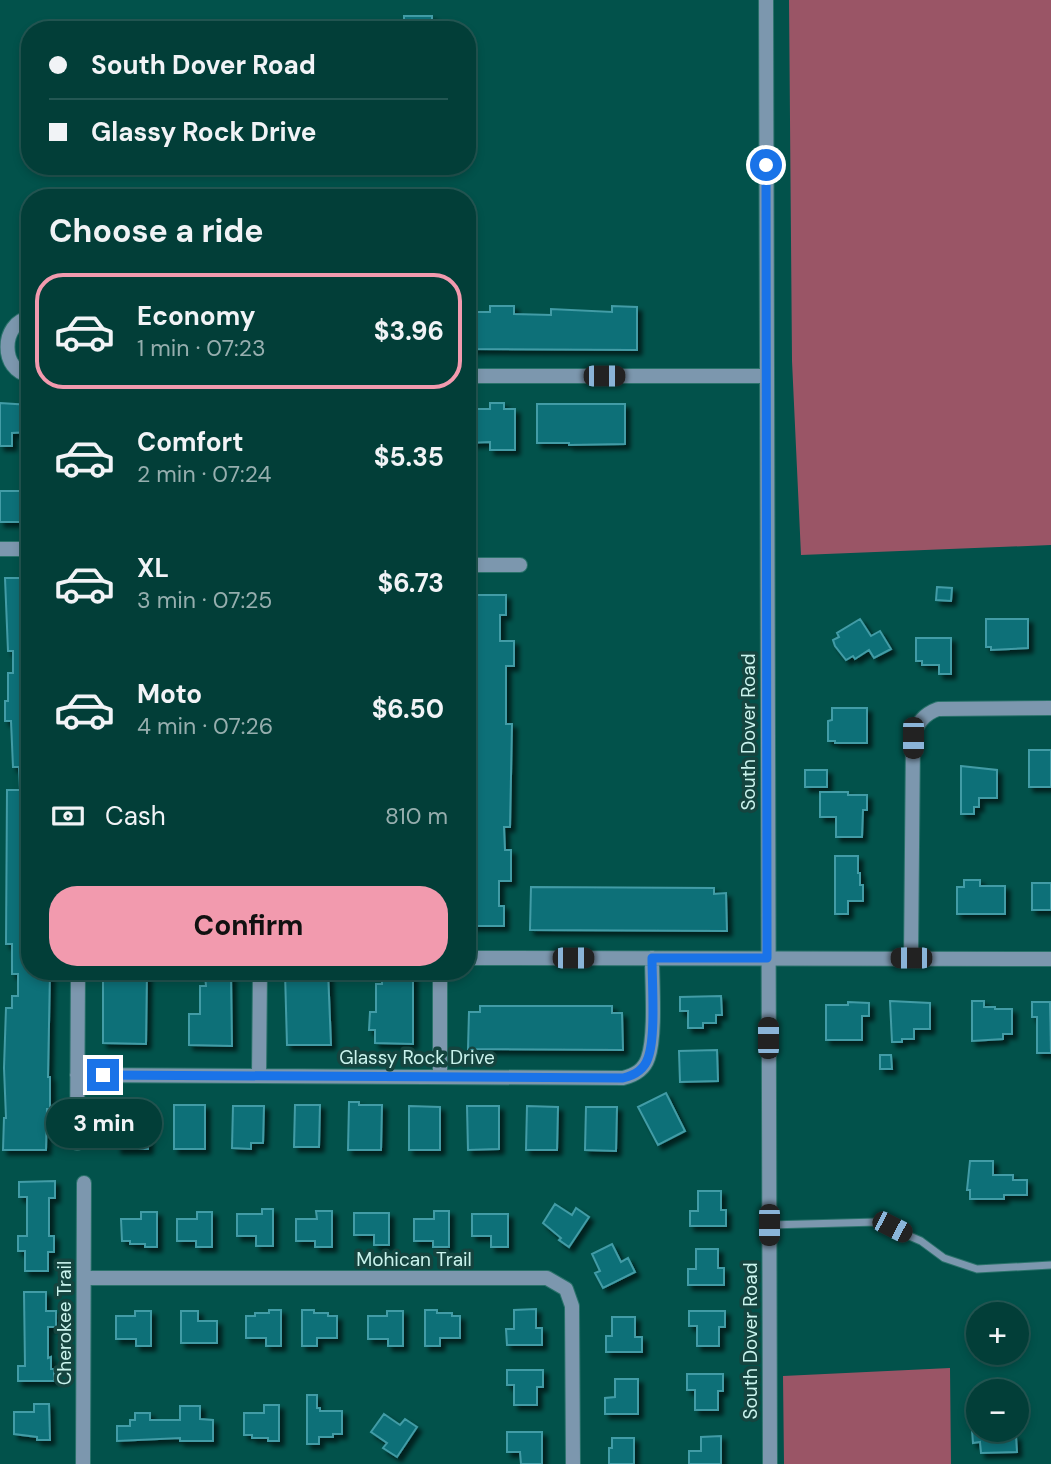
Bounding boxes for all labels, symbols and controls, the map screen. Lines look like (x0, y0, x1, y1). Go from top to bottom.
text: South Dover Road (91, 48, 316, 82)
text: Glassy Rock Drive (91, 115, 317, 149)
route start (750, 149, 782, 181)
text: Choose a ride (49, 210, 264, 252)
text: Economy (137, 299, 255, 333)
icon: car (53, 300, 116, 363)
text: $3.96 (374, 314, 444, 348)
text: 1 min · 07:23 (137, 333, 265, 363)
car (584, 366, 626, 387)
text: Comfort (137, 425, 243, 459)
icon: car (53, 426, 116, 489)
text: $5.35 (374, 440, 444, 474)
text: 2 min · 07:24 (137, 459, 272, 489)
text: XL (137, 551, 169, 585)
icon: car (53, 552, 116, 615)
text: $6.73 (378, 566, 444, 600)
text: 3 min · 07:25 (137, 585, 272, 615)
street label: South Dover Road (736, 653, 761, 811)
text: Moto (137, 677, 202, 711)
icon: car (53, 678, 116, 741)
text: $6.50 (372, 692, 444, 726)
text: 4 min · 07:26 (137, 711, 273, 741)
car (903, 717, 924, 759)
icon: cash (49, 797, 87, 835)
text: Cash (105, 799, 166, 833)
text: 810 m (385, 801, 448, 831)
button: Confirm (49, 886, 448, 966)
car (553, 948, 595, 969)
car (891, 948, 933, 969)
car (758, 1017, 779, 1059)
street label: Glassy Rock Drive (339, 1045, 495, 1070)
route end (87, 1059, 119, 1091)
callout: 3 min (45, 1100, 161, 1148)
text: 3 min (73, 1108, 135, 1138)
car (759, 1204, 780, 1246)
car (869, 1208, 916, 1246)
street label: Mohican Trail (356, 1247, 472, 1272)
street label: Cherokee Trail (52, 1261, 77, 1385)
street label: South Dover Road (738, 1262, 763, 1420)
map controls (966, 1302, 1029, 1442)
button: + (966, 1302, 1029, 1365)
button: − (966, 1379, 1029, 1442)

